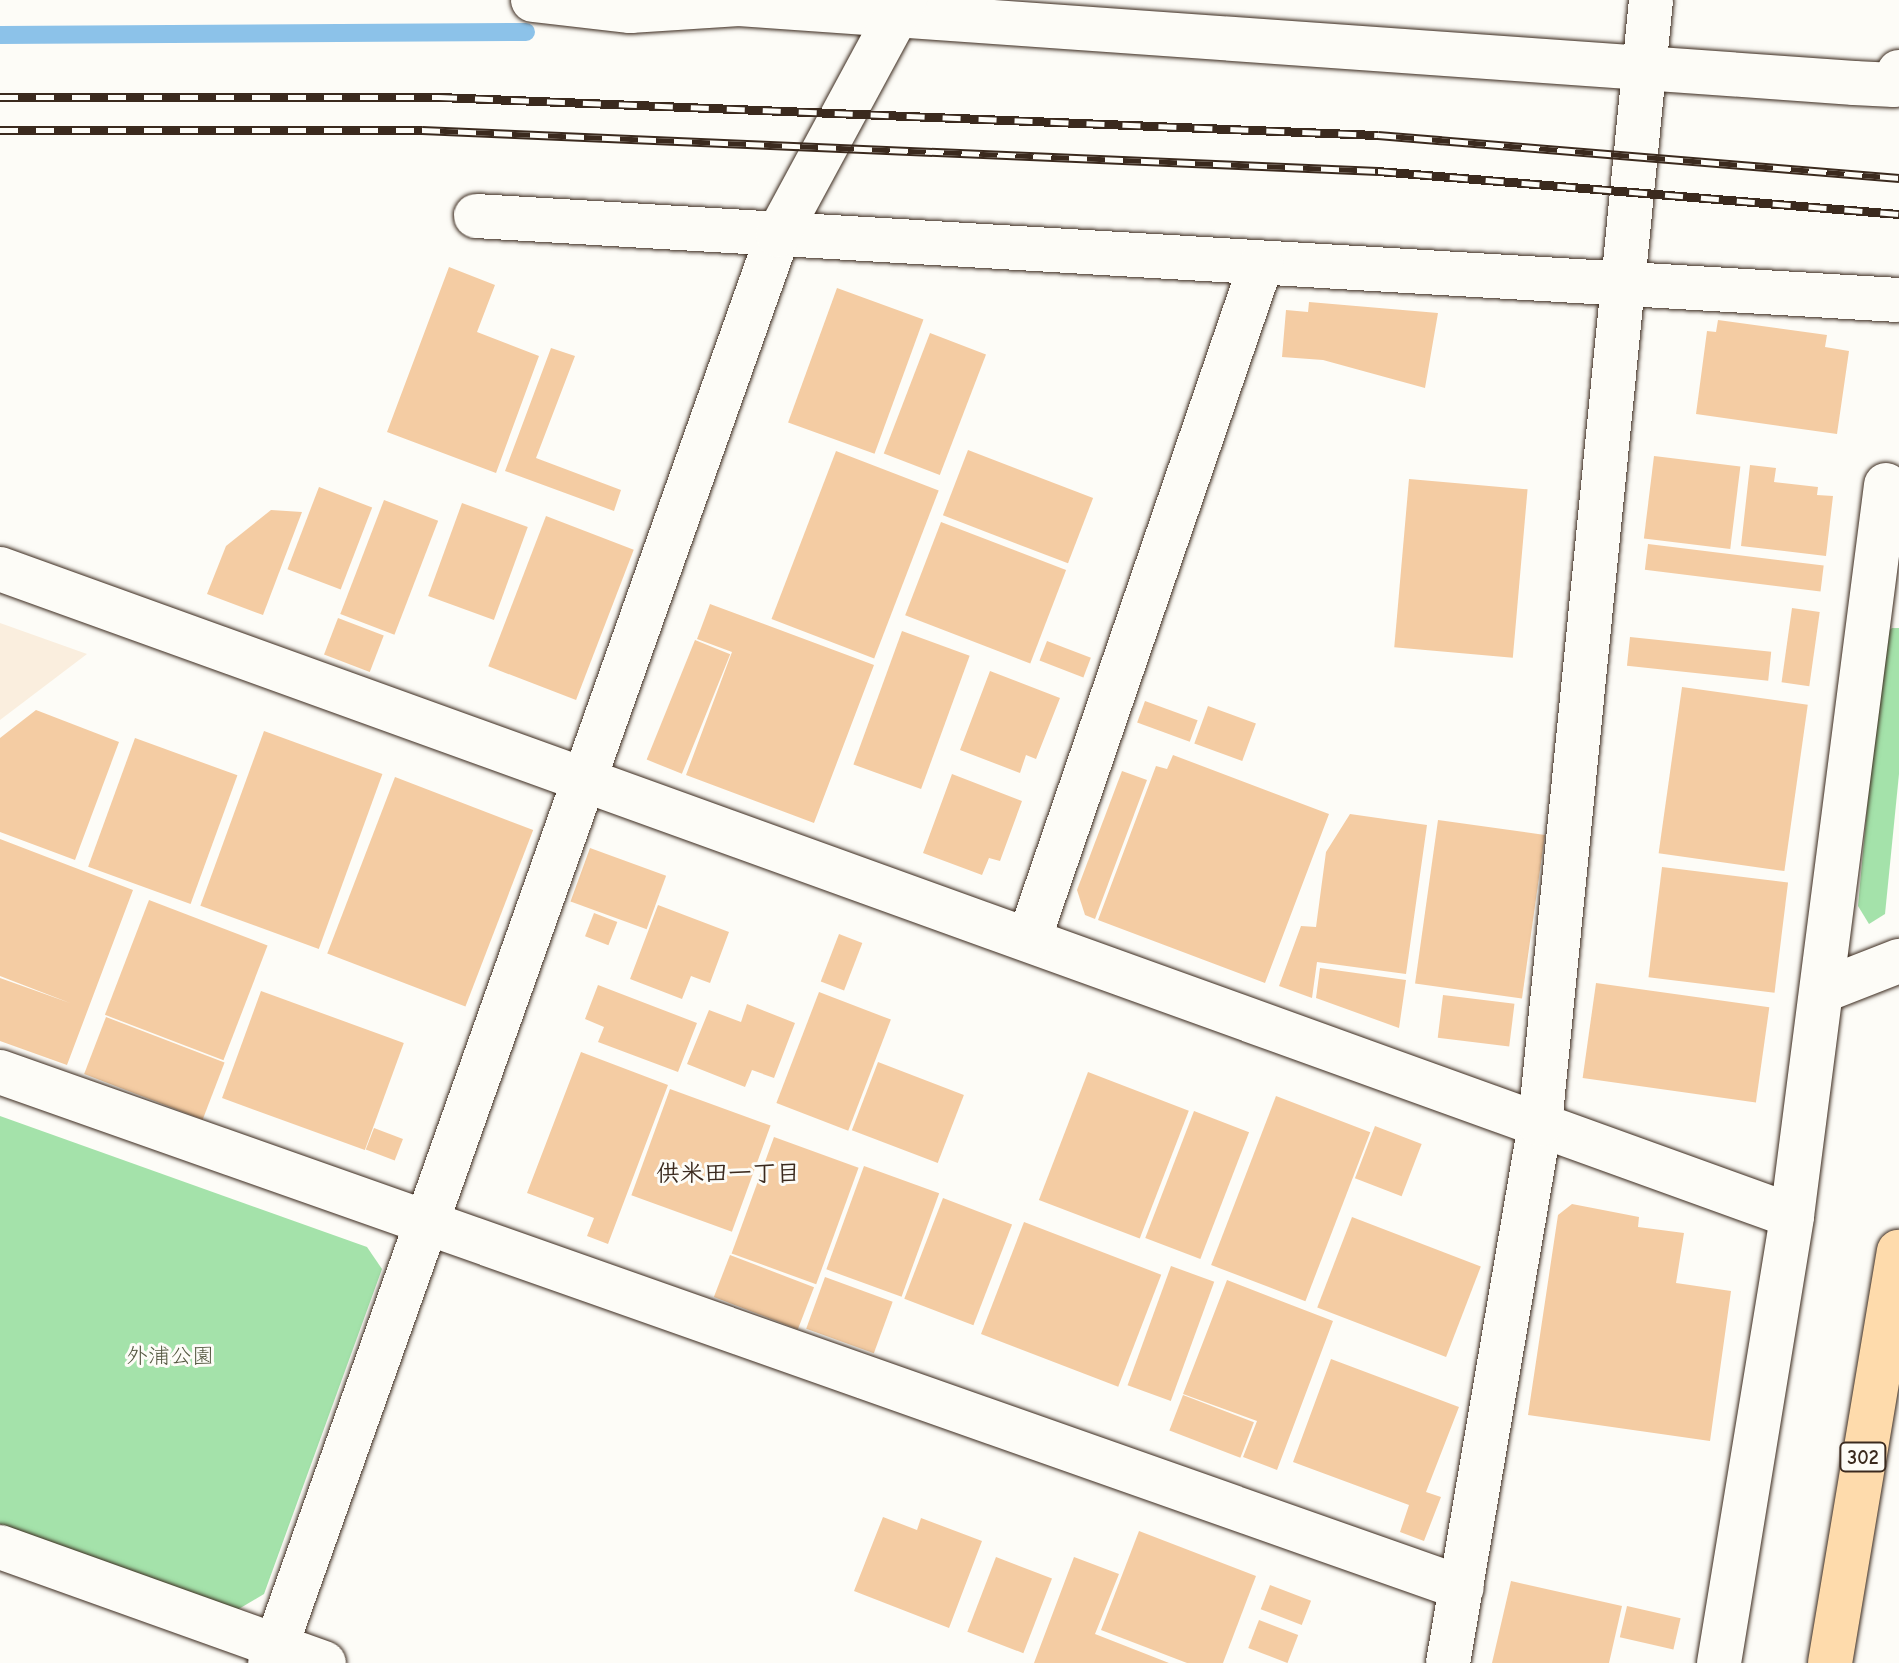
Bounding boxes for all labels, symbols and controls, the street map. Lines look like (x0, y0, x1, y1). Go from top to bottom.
district label: 供米田一丁目 (656, 1160, 800, 1188)
park label: 外浦公園 (126, 1344, 214, 1370)
road number: 302 (1839, 1441, 1887, 1473)

